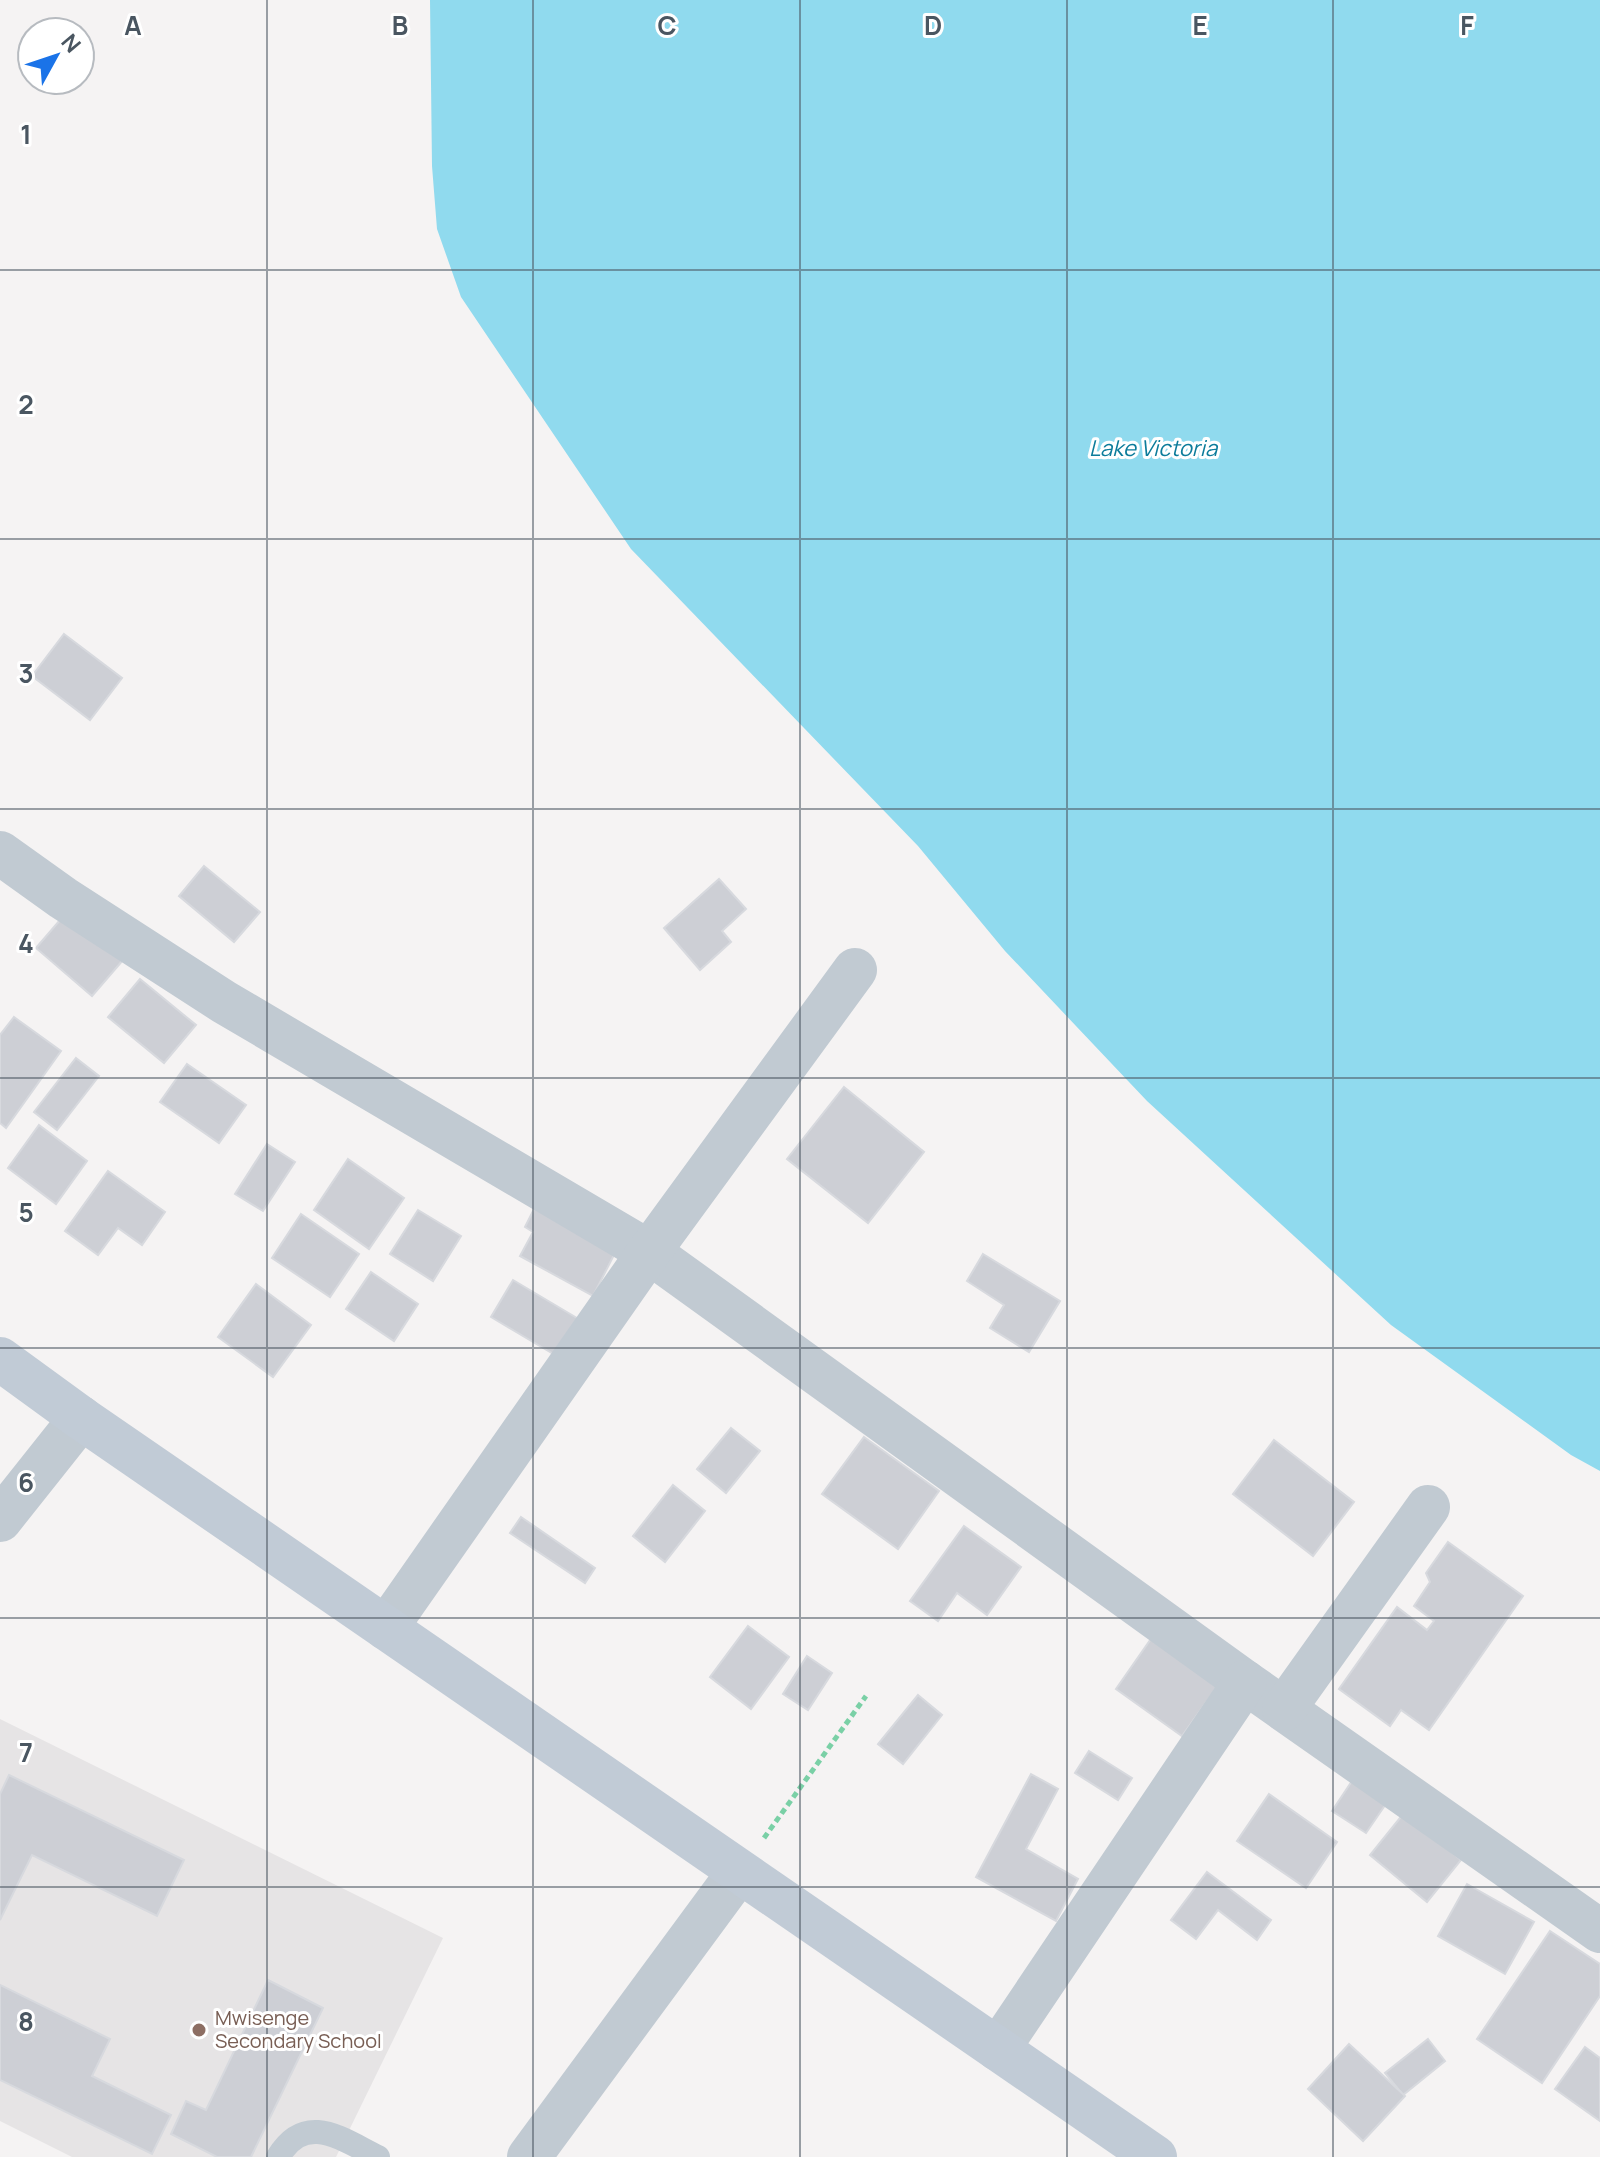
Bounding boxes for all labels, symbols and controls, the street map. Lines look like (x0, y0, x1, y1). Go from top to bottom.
text: A (124, 7, 142, 43)
text: B (392, 7, 408, 43)
text: C (657, 7, 677, 43)
text: D (924, 7, 942, 43)
text: E (1192, 7, 1208, 43)
text: F (1460, 7, 1474, 43)
north arrow (16, 16, 96, 96)
text: N (55, 27, 88, 59)
text: 1 (20, 116, 32, 152)
text: 2 (18, 386, 34, 422)
water label: Lake Victoria (1089, 433, 1219, 463)
text: 3 (18, 655, 34, 691)
text: 4 (18, 925, 34, 961)
text: 5 (18, 1194, 34, 1230)
text: 6 (18, 1464, 34, 1500)
text: 7 (19, 1734, 33, 1770)
text: 8 (18, 2003, 34, 2039)
place label: Mwisenge Secondary School (215, 2004, 382, 2054)
marker: Mwisenge Secondary School (190, 2021, 208, 2039)

